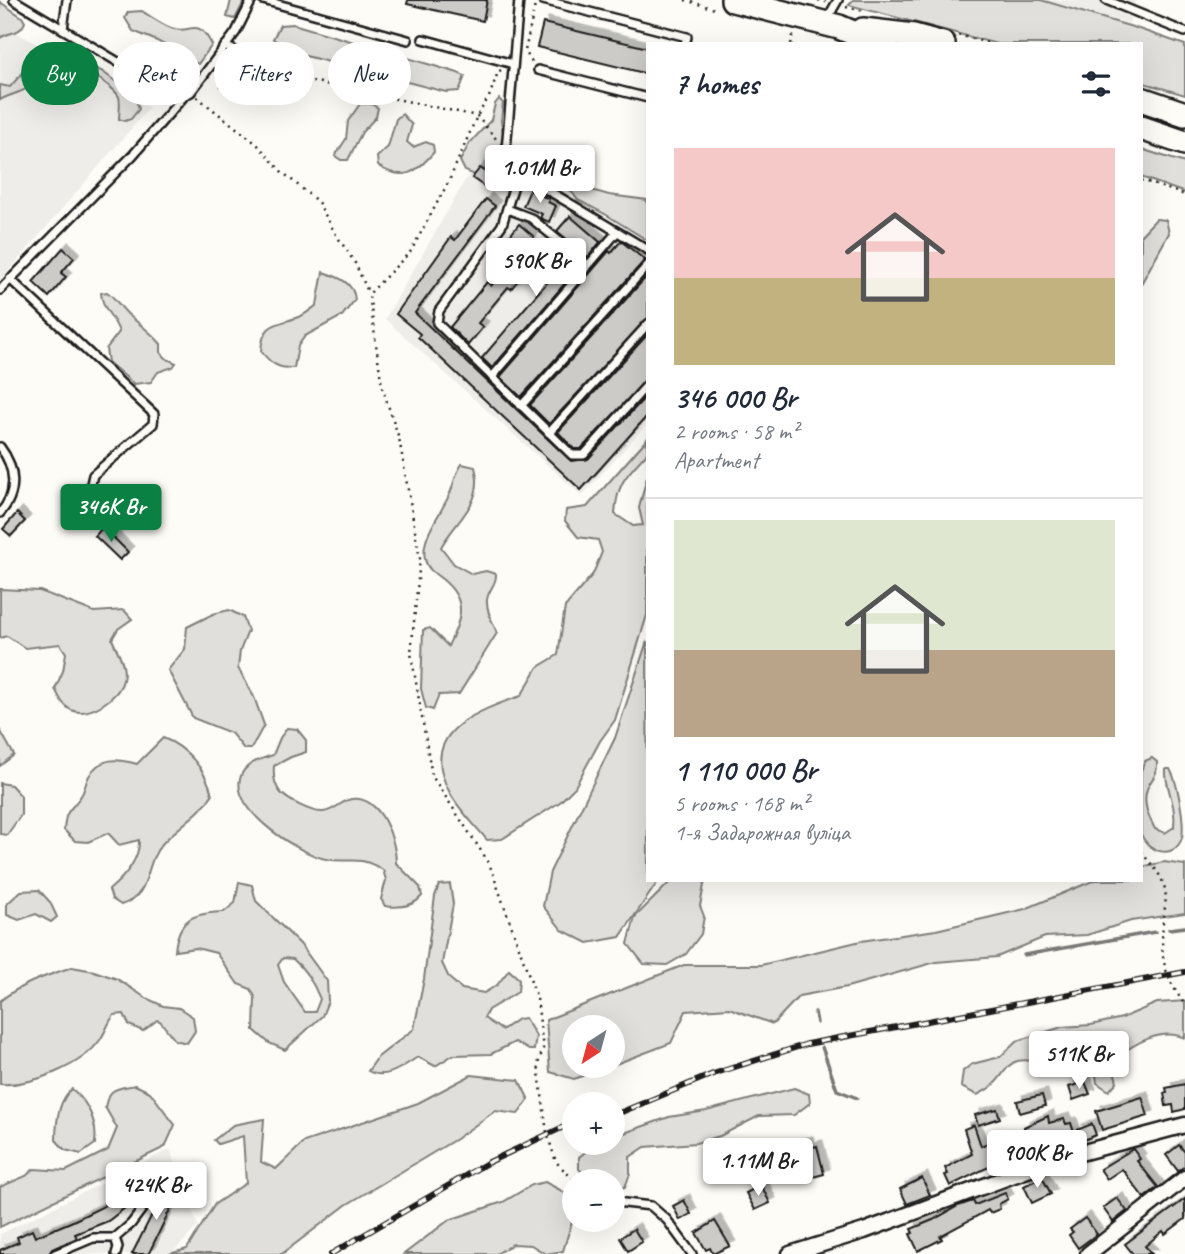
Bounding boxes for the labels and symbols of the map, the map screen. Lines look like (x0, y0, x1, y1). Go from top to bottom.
pin: 1.01M Br (468, 146, 612, 205)
pin: 590K Br (471, 238, 601, 298)
pin: 346K Br (46, 484, 176, 544)
north arrow (562, 1015, 625, 1078)
pin: 511K Br (1014, 1032, 1144, 1091)
pin: 900K Br (972, 1130, 1102, 1190)
pin: 1.11M Br (686, 1138, 830, 1198)
pin: 424K Br (91, 1162, 221, 1222)

